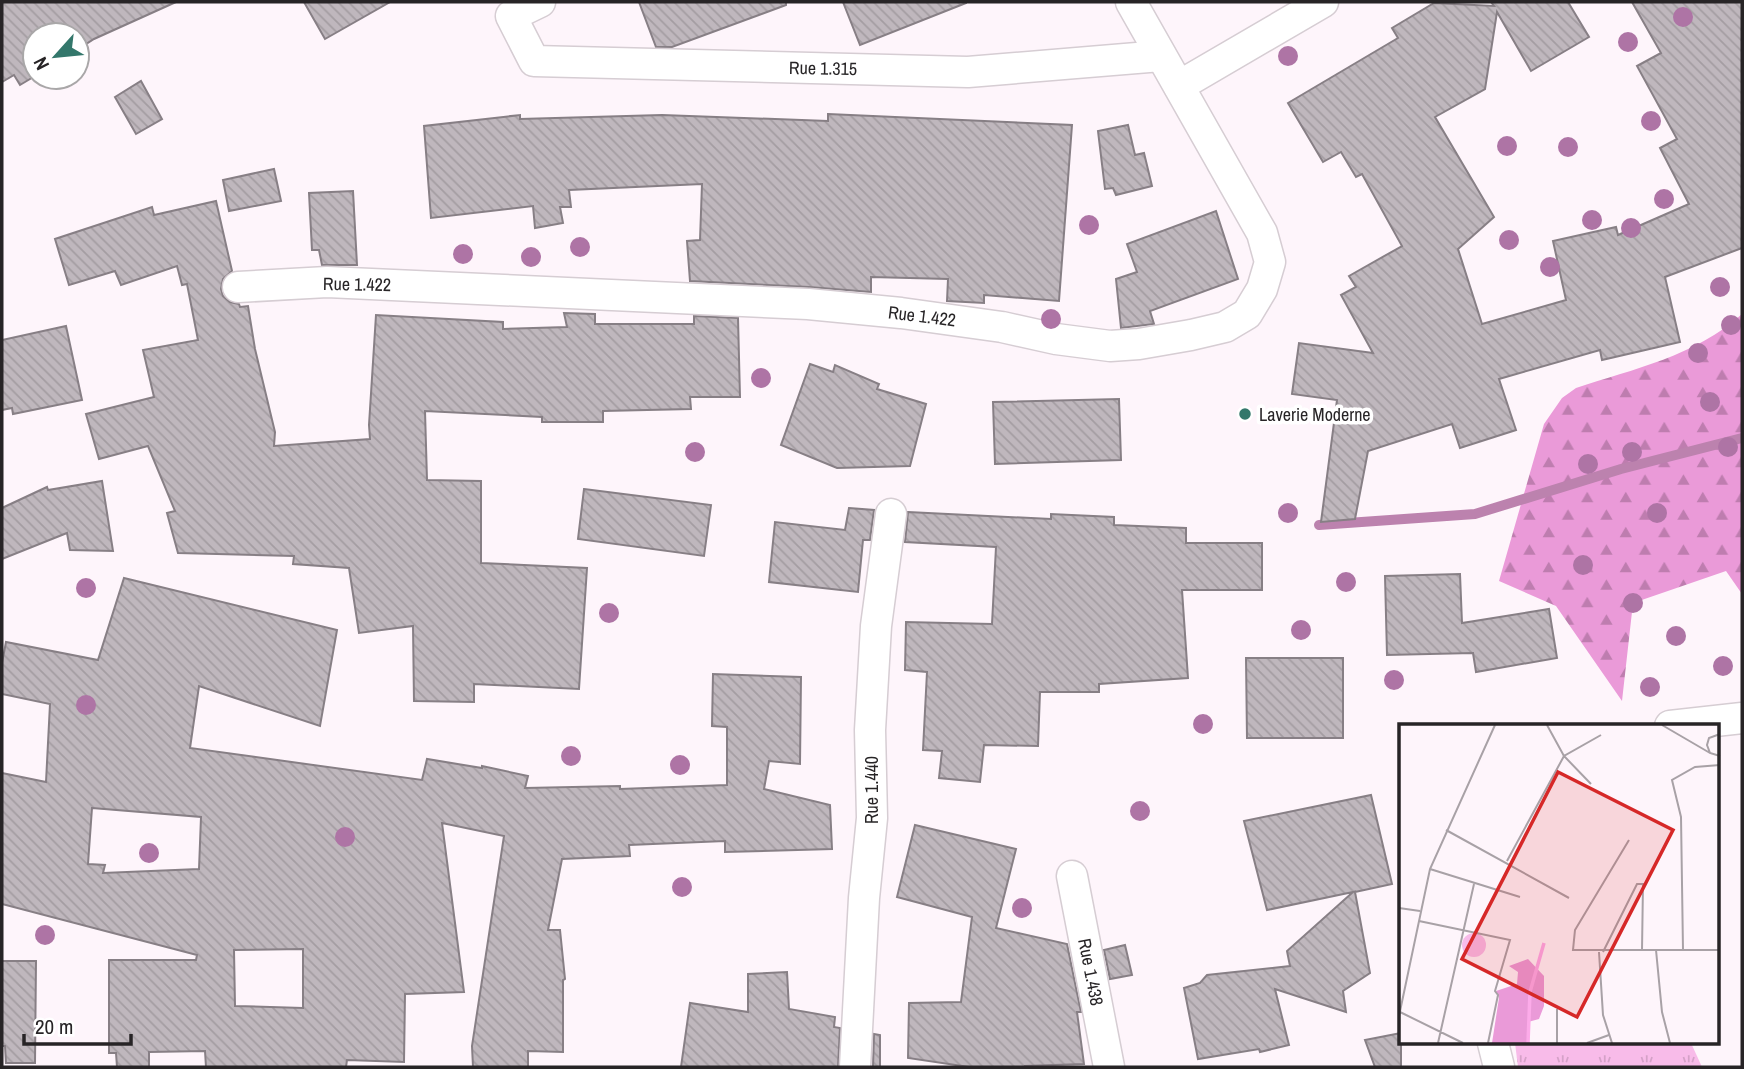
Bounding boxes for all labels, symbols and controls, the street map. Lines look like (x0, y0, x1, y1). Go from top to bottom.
north arrow (21, 21, 91, 91)
text: N (27, 53, 55, 75)
street label: Rue 1.315 (789, 55, 857, 81)
street label: Rue 1.422 (323, 271, 391, 297)
street label: Rue 1.422 (887, 299, 957, 333)
place label: Laverie Moderne (1259, 402, 1371, 427)
marker: Laverie Moderne (1237, 406, 1253, 422)
inset map (1399, 724, 1720, 1044)
street label: Rue 1.440 (859, 756, 884, 824)
street label: Rue 1.438 (1072, 936, 1110, 1008)
scale bar (24, 1002, 131, 1046)
text: 20 m (35, 1012, 73, 1041)

